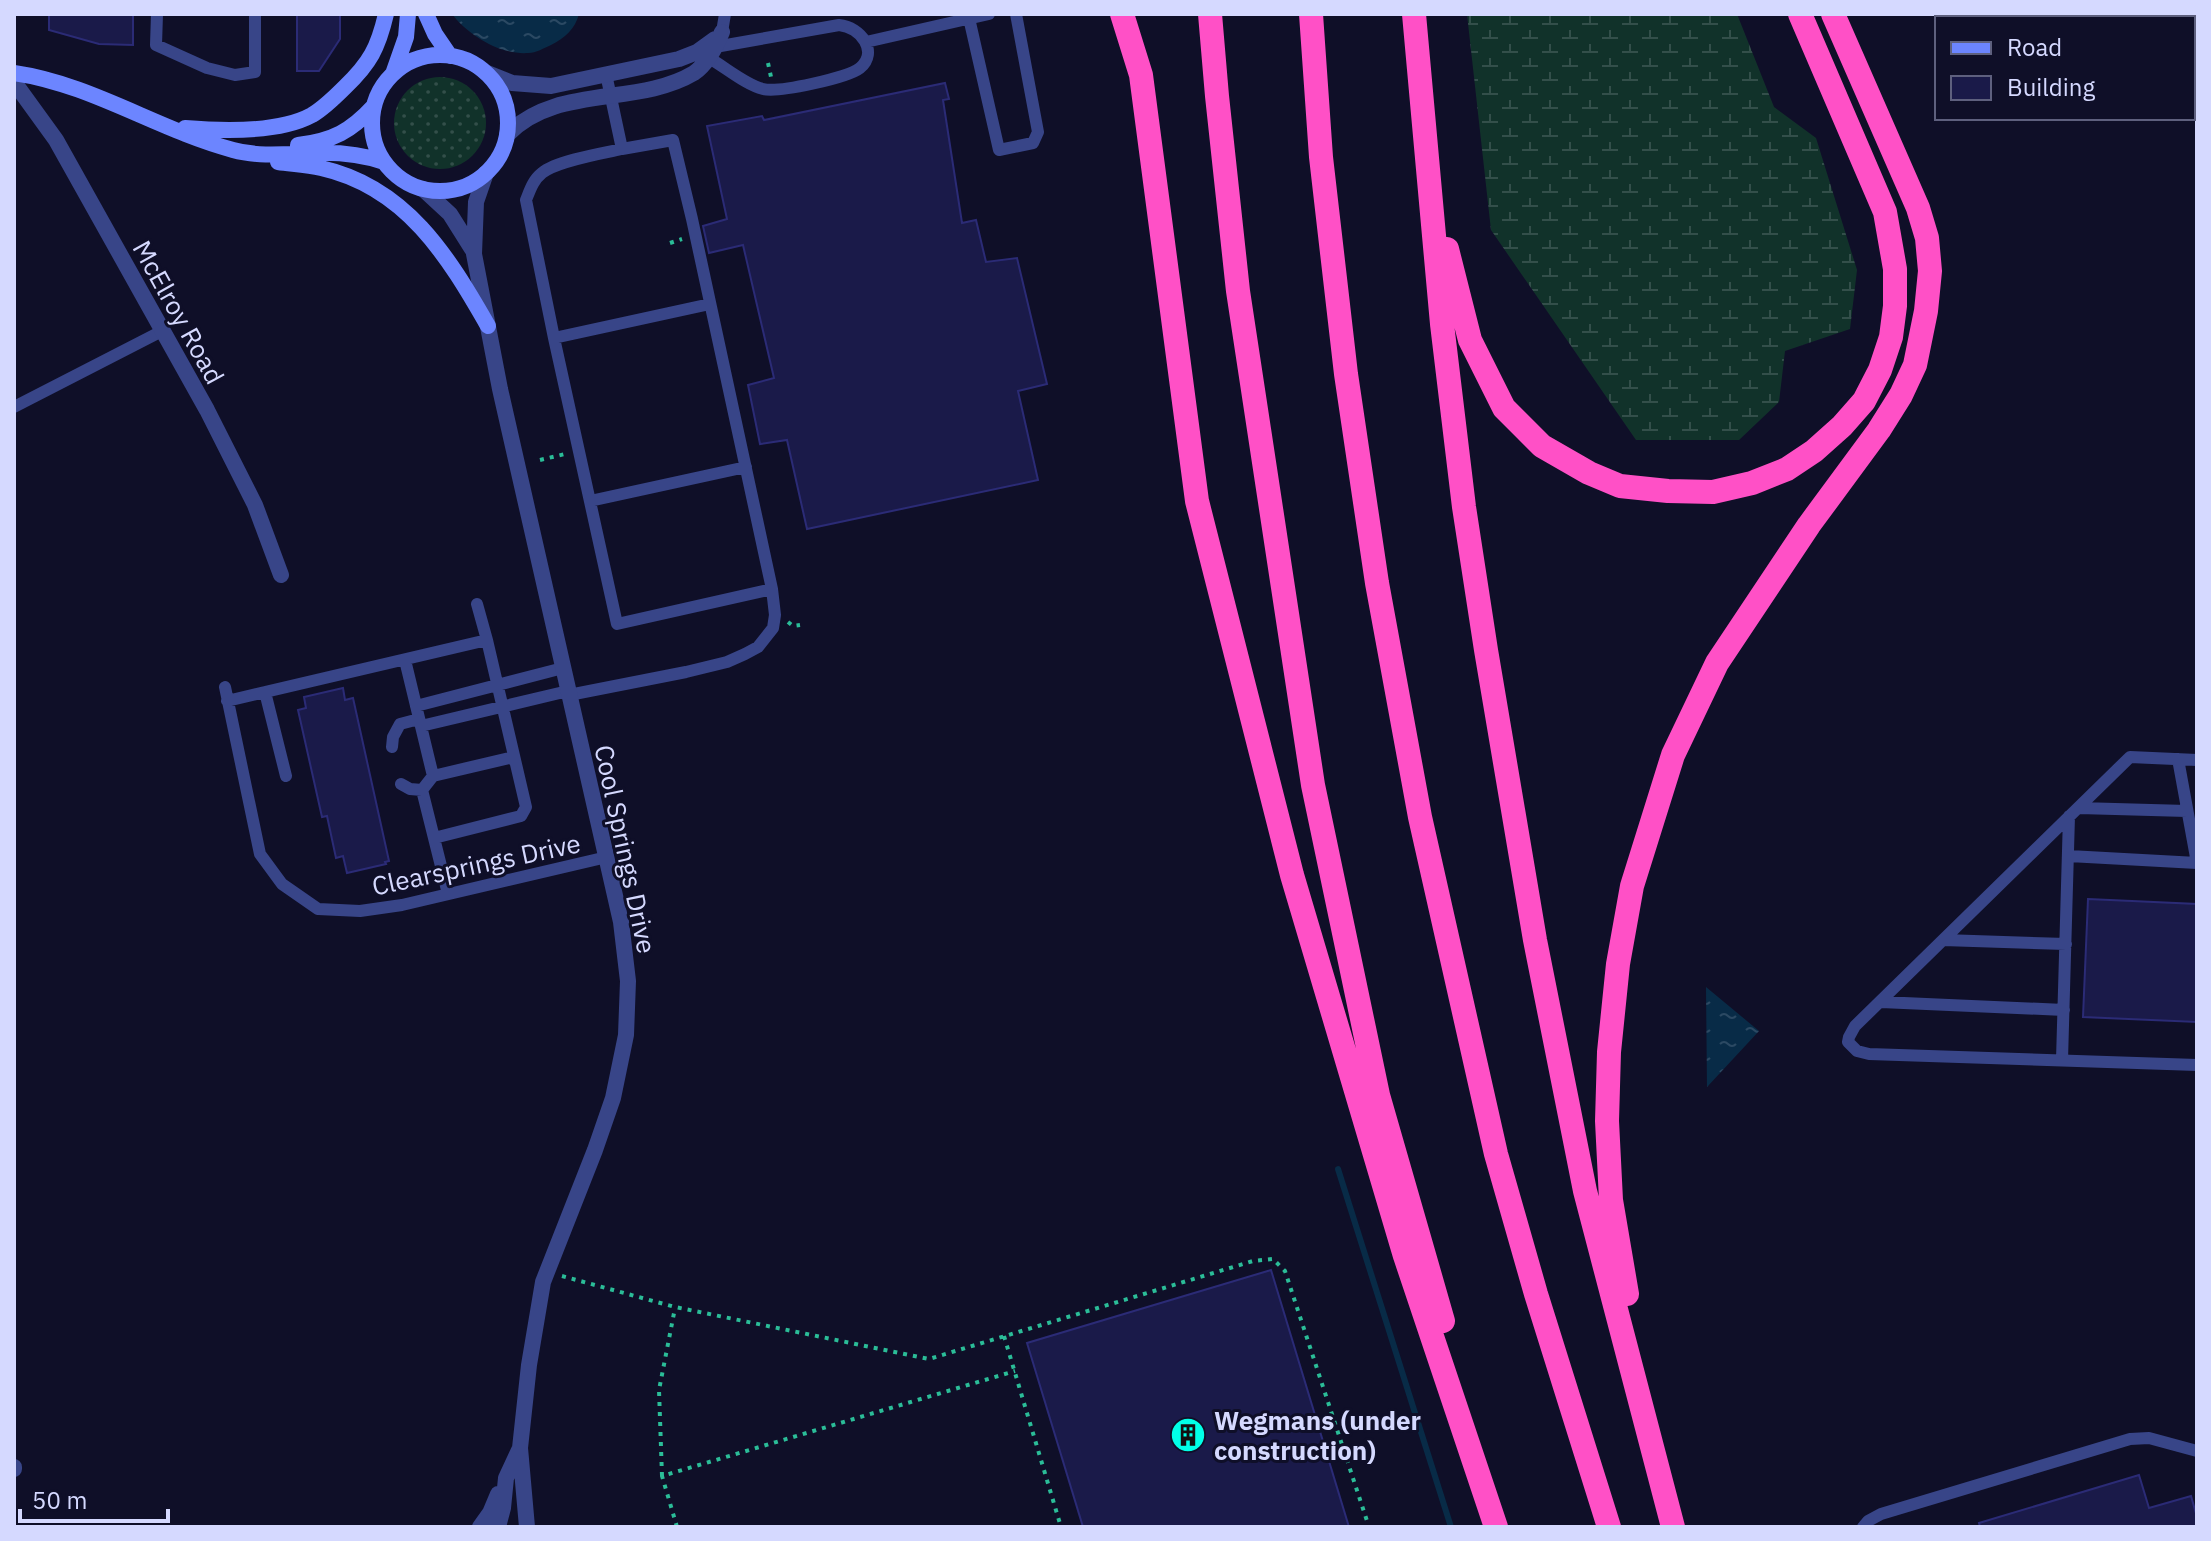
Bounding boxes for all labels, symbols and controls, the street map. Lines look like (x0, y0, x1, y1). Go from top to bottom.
legend (1935, 16, 2195, 120)
text: Road (2007, 31, 2062, 63)
text: Building (2007, 71, 2095, 103)
street label: McElroy Road (126, 234, 232, 390)
street label: Cool Springs Drive (587, 742, 665, 956)
street label: Clearsprings Drive (369, 825, 583, 903)
place label: Wegmans (under construction) (1214, 1403, 1421, 1467)
building icon: Wegmans (under construction) (1169, 1416, 1207, 1454)
scale bar (20, 1473, 168, 1523)
text: 50 m (32, 1484, 87, 1516)

